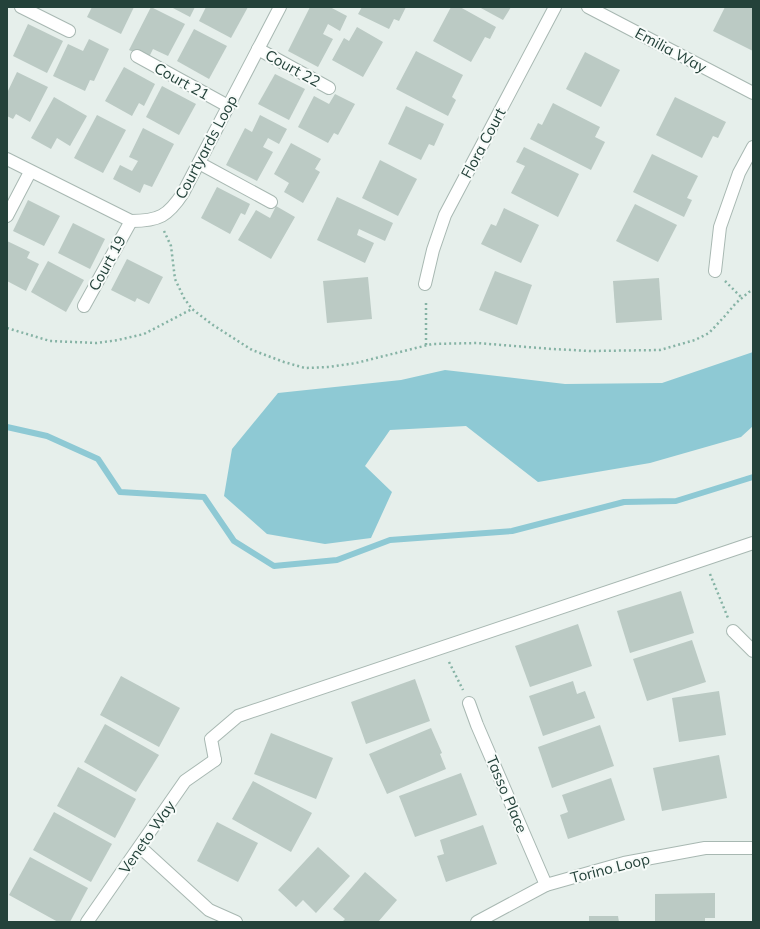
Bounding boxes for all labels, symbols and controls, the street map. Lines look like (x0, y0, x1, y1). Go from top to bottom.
street label: Emilia Way (632, 23, 710, 77)
street label: Court 22 (262, 45, 324, 91)
street label: Court 21 (151, 58, 213, 104)
street label: Courtyards Loop (171, 92, 241, 202)
street label: Flora Court (457, 105, 509, 181)
street label: Court 19 (84, 232, 130, 294)
street label: Tasso Place (482, 753, 532, 835)
street label: Veneto Way (115, 797, 179, 877)
street label: Torino Loop (568, 849, 652, 887)

